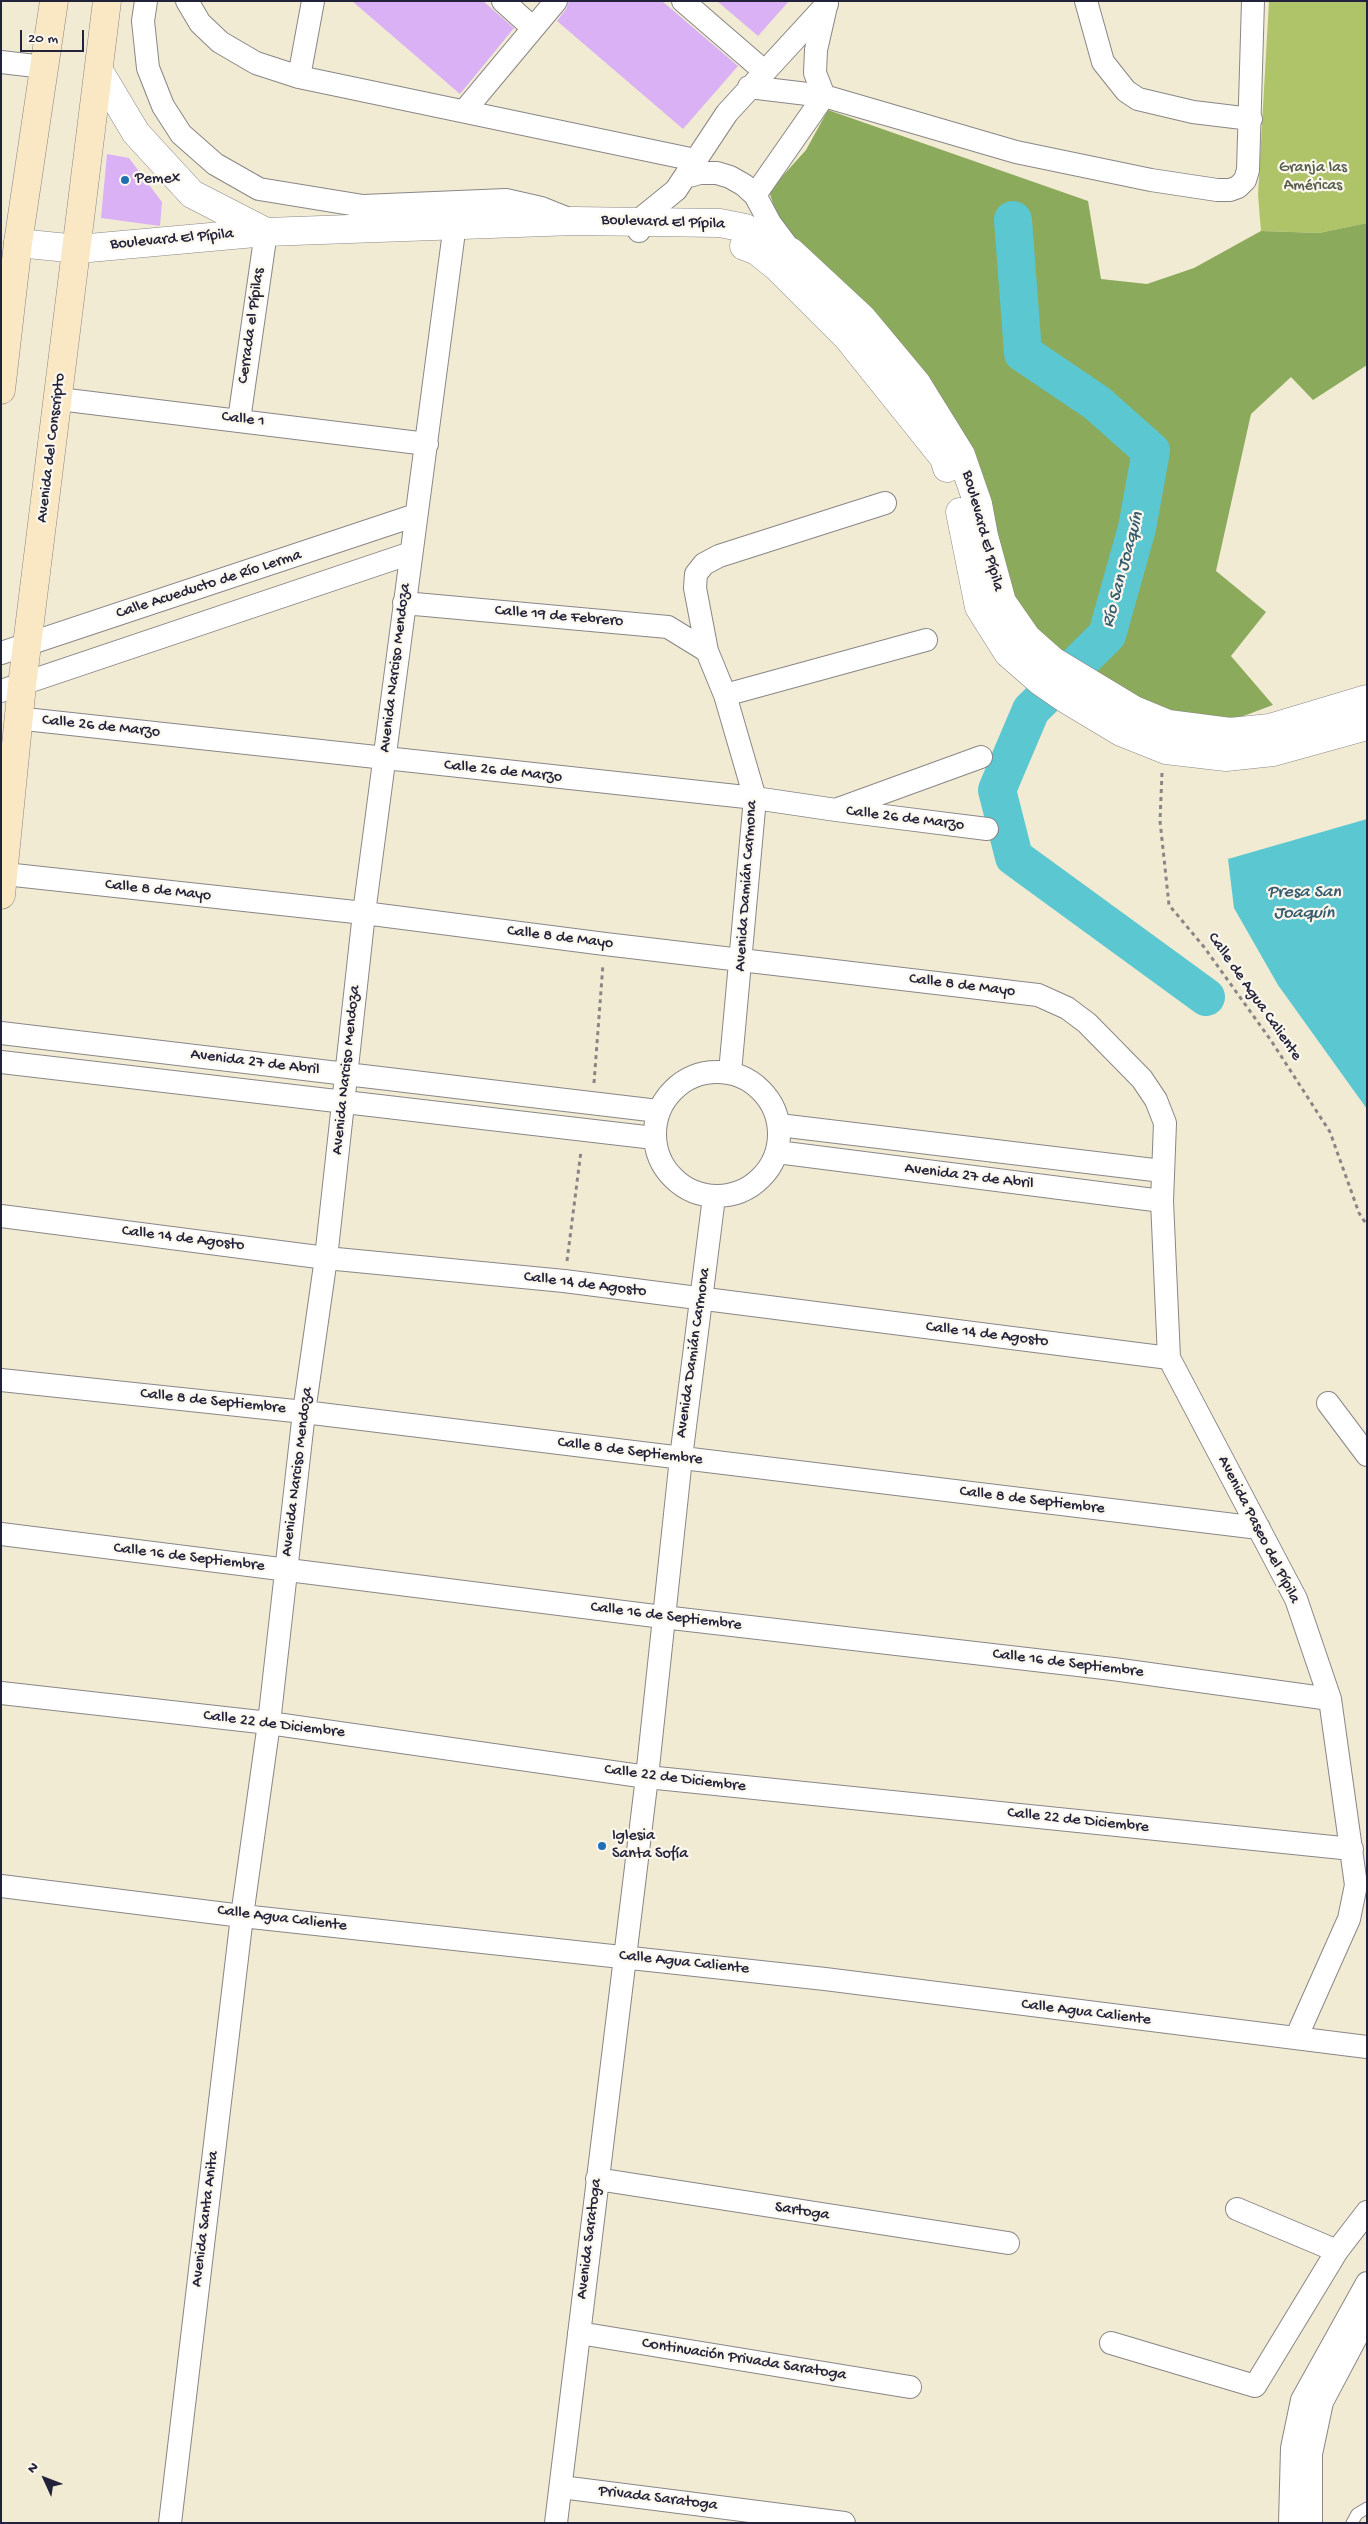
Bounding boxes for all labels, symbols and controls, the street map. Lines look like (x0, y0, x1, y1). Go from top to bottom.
scale bar (22, 20, 86, 52)
text: 20 m (28, 30, 58, 48)
park label: Granja las Américas (1279, 159, 1347, 197)
place label: Pemex (135, 170, 180, 190)
marker: Pemex (119, 174, 131, 186)
street label: Boulevard El Pípila (601, 211, 725, 235)
street label: Boulevard El Pípila (109, 225, 235, 255)
street label: Cerrada el Pípilas (234, 267, 270, 385)
street label: Avenida del Conscripto (33, 372, 71, 524)
street label: Calle 1 (220, 408, 266, 432)
street label: Boulevard El Pípila (957, 469, 1007, 593)
water label: Río San Joaquín (1098, 510, 1150, 630)
street label: Calle Acueducto de Río Lerma (114, 546, 304, 624)
street label: Avenida Narciso Mendoza (376, 582, 416, 754)
street label: Calle 19 de Febrero (494, 602, 624, 632)
street label: Calle 26 de Marzo (41, 711, 161, 743)
street label: Calle 26 de Marzo (443, 756, 563, 788)
street label: Avenida Damián Carmona (731, 800, 763, 972)
street label: Calle 26 de Marzo (845, 802, 965, 836)
street label: Calle 8 de Mayo (104, 876, 212, 906)
water label: Presa San Joaquín (1267, 882, 1341, 924)
street label: Calle 8 de Mayo (506, 922, 614, 954)
street label: Calle de Agua Caliente (1203, 929, 1305, 1065)
street label: Calle 8 de Mayo (908, 970, 1016, 1002)
street label: Avenida Narciso Mendoza (329, 984, 365, 1156)
street label: Avenida 27 de Abril (189, 1046, 321, 1080)
street label: Avenida 27 de Abril (903, 1160, 1035, 1194)
street label: Calle 14 de Agosto (121, 1222, 245, 1256)
street label: Avenida Damián Carmona (673, 1267, 715, 1439)
street label: Calle 14 de Agosto (523, 1268, 647, 1302)
street label: Calle 14 de Agosto (925, 1318, 1049, 1352)
street label: Calle 8 de Septiembre (139, 1385, 287, 1419)
street label: Avenida Narciso Mendoza (278, 1386, 318, 1558)
street label: Calle 8 de Septiembre (556, 1434, 704, 1470)
street label: Avenida Paseo del Pípila (1212, 1453, 1304, 1607)
street label: Calle 8 de Septiembre (958, 1483, 1106, 1519)
street label: Calle 16 de Septiembre (112, 1539, 266, 1577)
street label: Calle 16 de Septiembre (589, 1598, 743, 1636)
street label: Calle 16 de Septiembre (991, 1645, 1145, 1683)
street label: Calle 22 de Diciembre (202, 1707, 346, 1743)
street label: Calle 22 de Diciembre (603, 1761, 747, 1797)
street label: Calle 22 de Diciembre (1006, 1804, 1150, 1838)
place label: Iglesia Santa Sofía (612, 1827, 688, 1865)
marker: Iglesia Santa Sofía (596, 1840, 608, 1852)
street label: Calle Agua Caliente (216, 1902, 348, 1936)
street label: Calle Agua Caliente (618, 1947, 750, 1979)
street label: Calle Agua Caliente (1020, 1996, 1152, 2030)
street label: Avenida Santa Anita (188, 2150, 224, 2288)
street label: Avenida Saratoga (573, 2178, 607, 2300)
street label: Sartoga (773, 2198, 831, 2226)
street label: Continuación Privada Saratoga (640, 2334, 848, 2386)
north arrow (20, 2454, 70, 2504)
text: N (24, 2459, 43, 2478)
street label: Privada Saratoga (597, 2482, 719, 2516)

